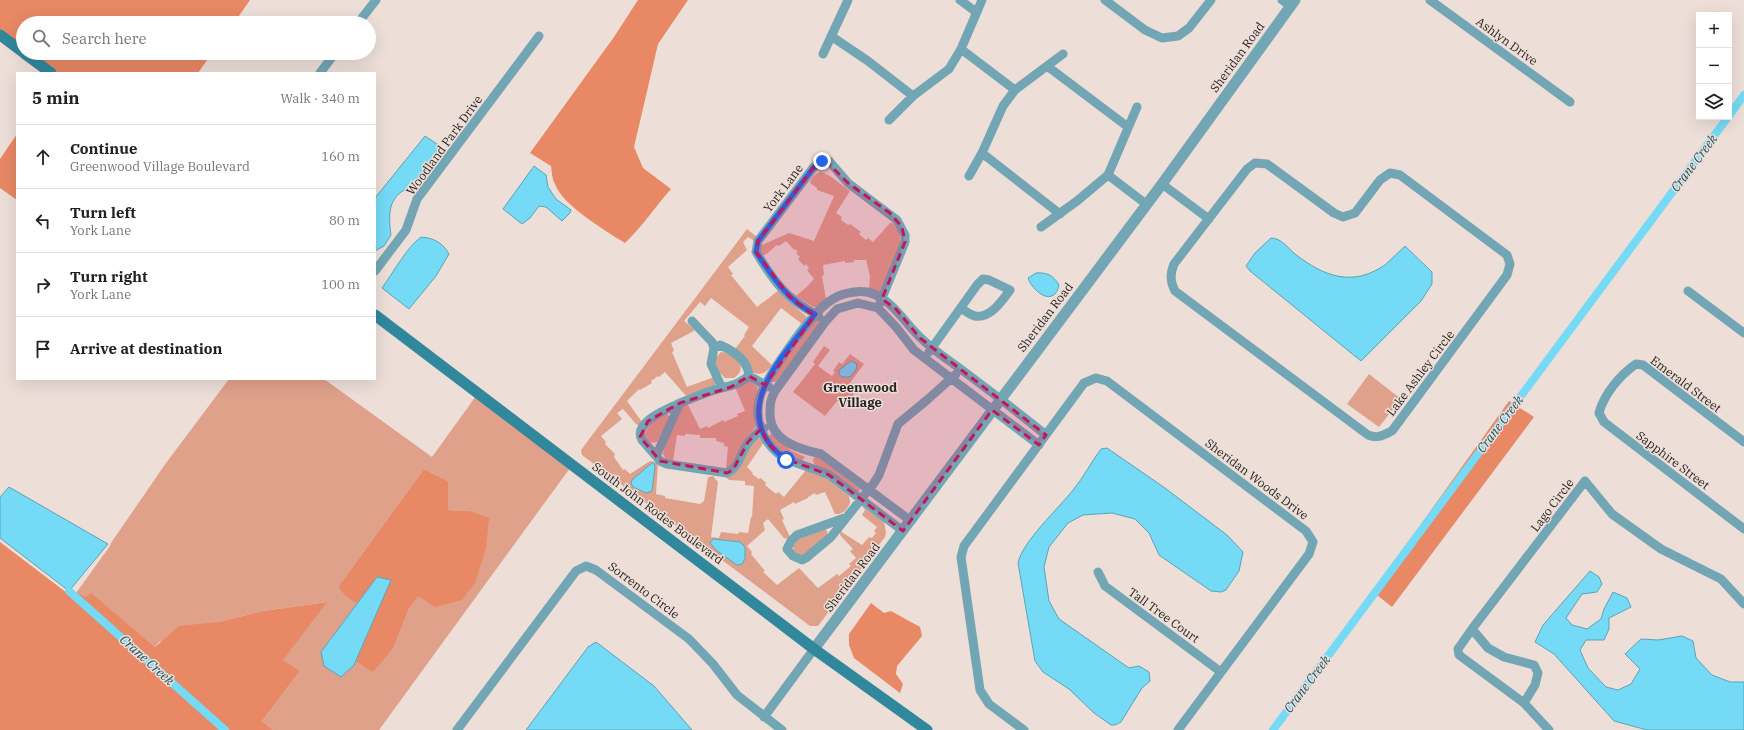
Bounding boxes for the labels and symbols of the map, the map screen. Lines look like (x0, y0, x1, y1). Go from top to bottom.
street label: Ashlyn Drive (1473, 14, 1541, 68)
street label: Sheridan Road (1207, 19, 1267, 95)
street label: Woodland Park Drive (403, 92, 485, 198)
water label: Crane Creek (1667, 131, 1721, 195)
route end (813, 152, 831, 170)
street label: York Lane (760, 161, 806, 215)
street label: Sheridan Road (1014, 279, 1076, 355)
street label: Lake Ashley Circle (1383, 327, 1457, 419)
street label: Emerald Street (1648, 352, 1724, 416)
district label: Greenwood Village (823, 379, 897, 411)
water label: Crane Creek (1473, 392, 1527, 456)
street label: Sapphire Street (1633, 428, 1713, 492)
street label: Sheridan Woods Drive (1202, 435, 1312, 523)
route start (777, 451, 795, 469)
street label: South John Rodes Boulevard (589, 459, 727, 567)
street label: Lago Circle (1527, 475, 1577, 535)
street label: Sheridan Road (821, 539, 883, 615)
street label: Sorrento Circle (605, 558, 683, 622)
street label: Tall Tree Court (1126, 584, 1202, 646)
water label: Crane Creek (116, 631, 178, 689)
water label: Crane Creek (1280, 652, 1334, 716)

